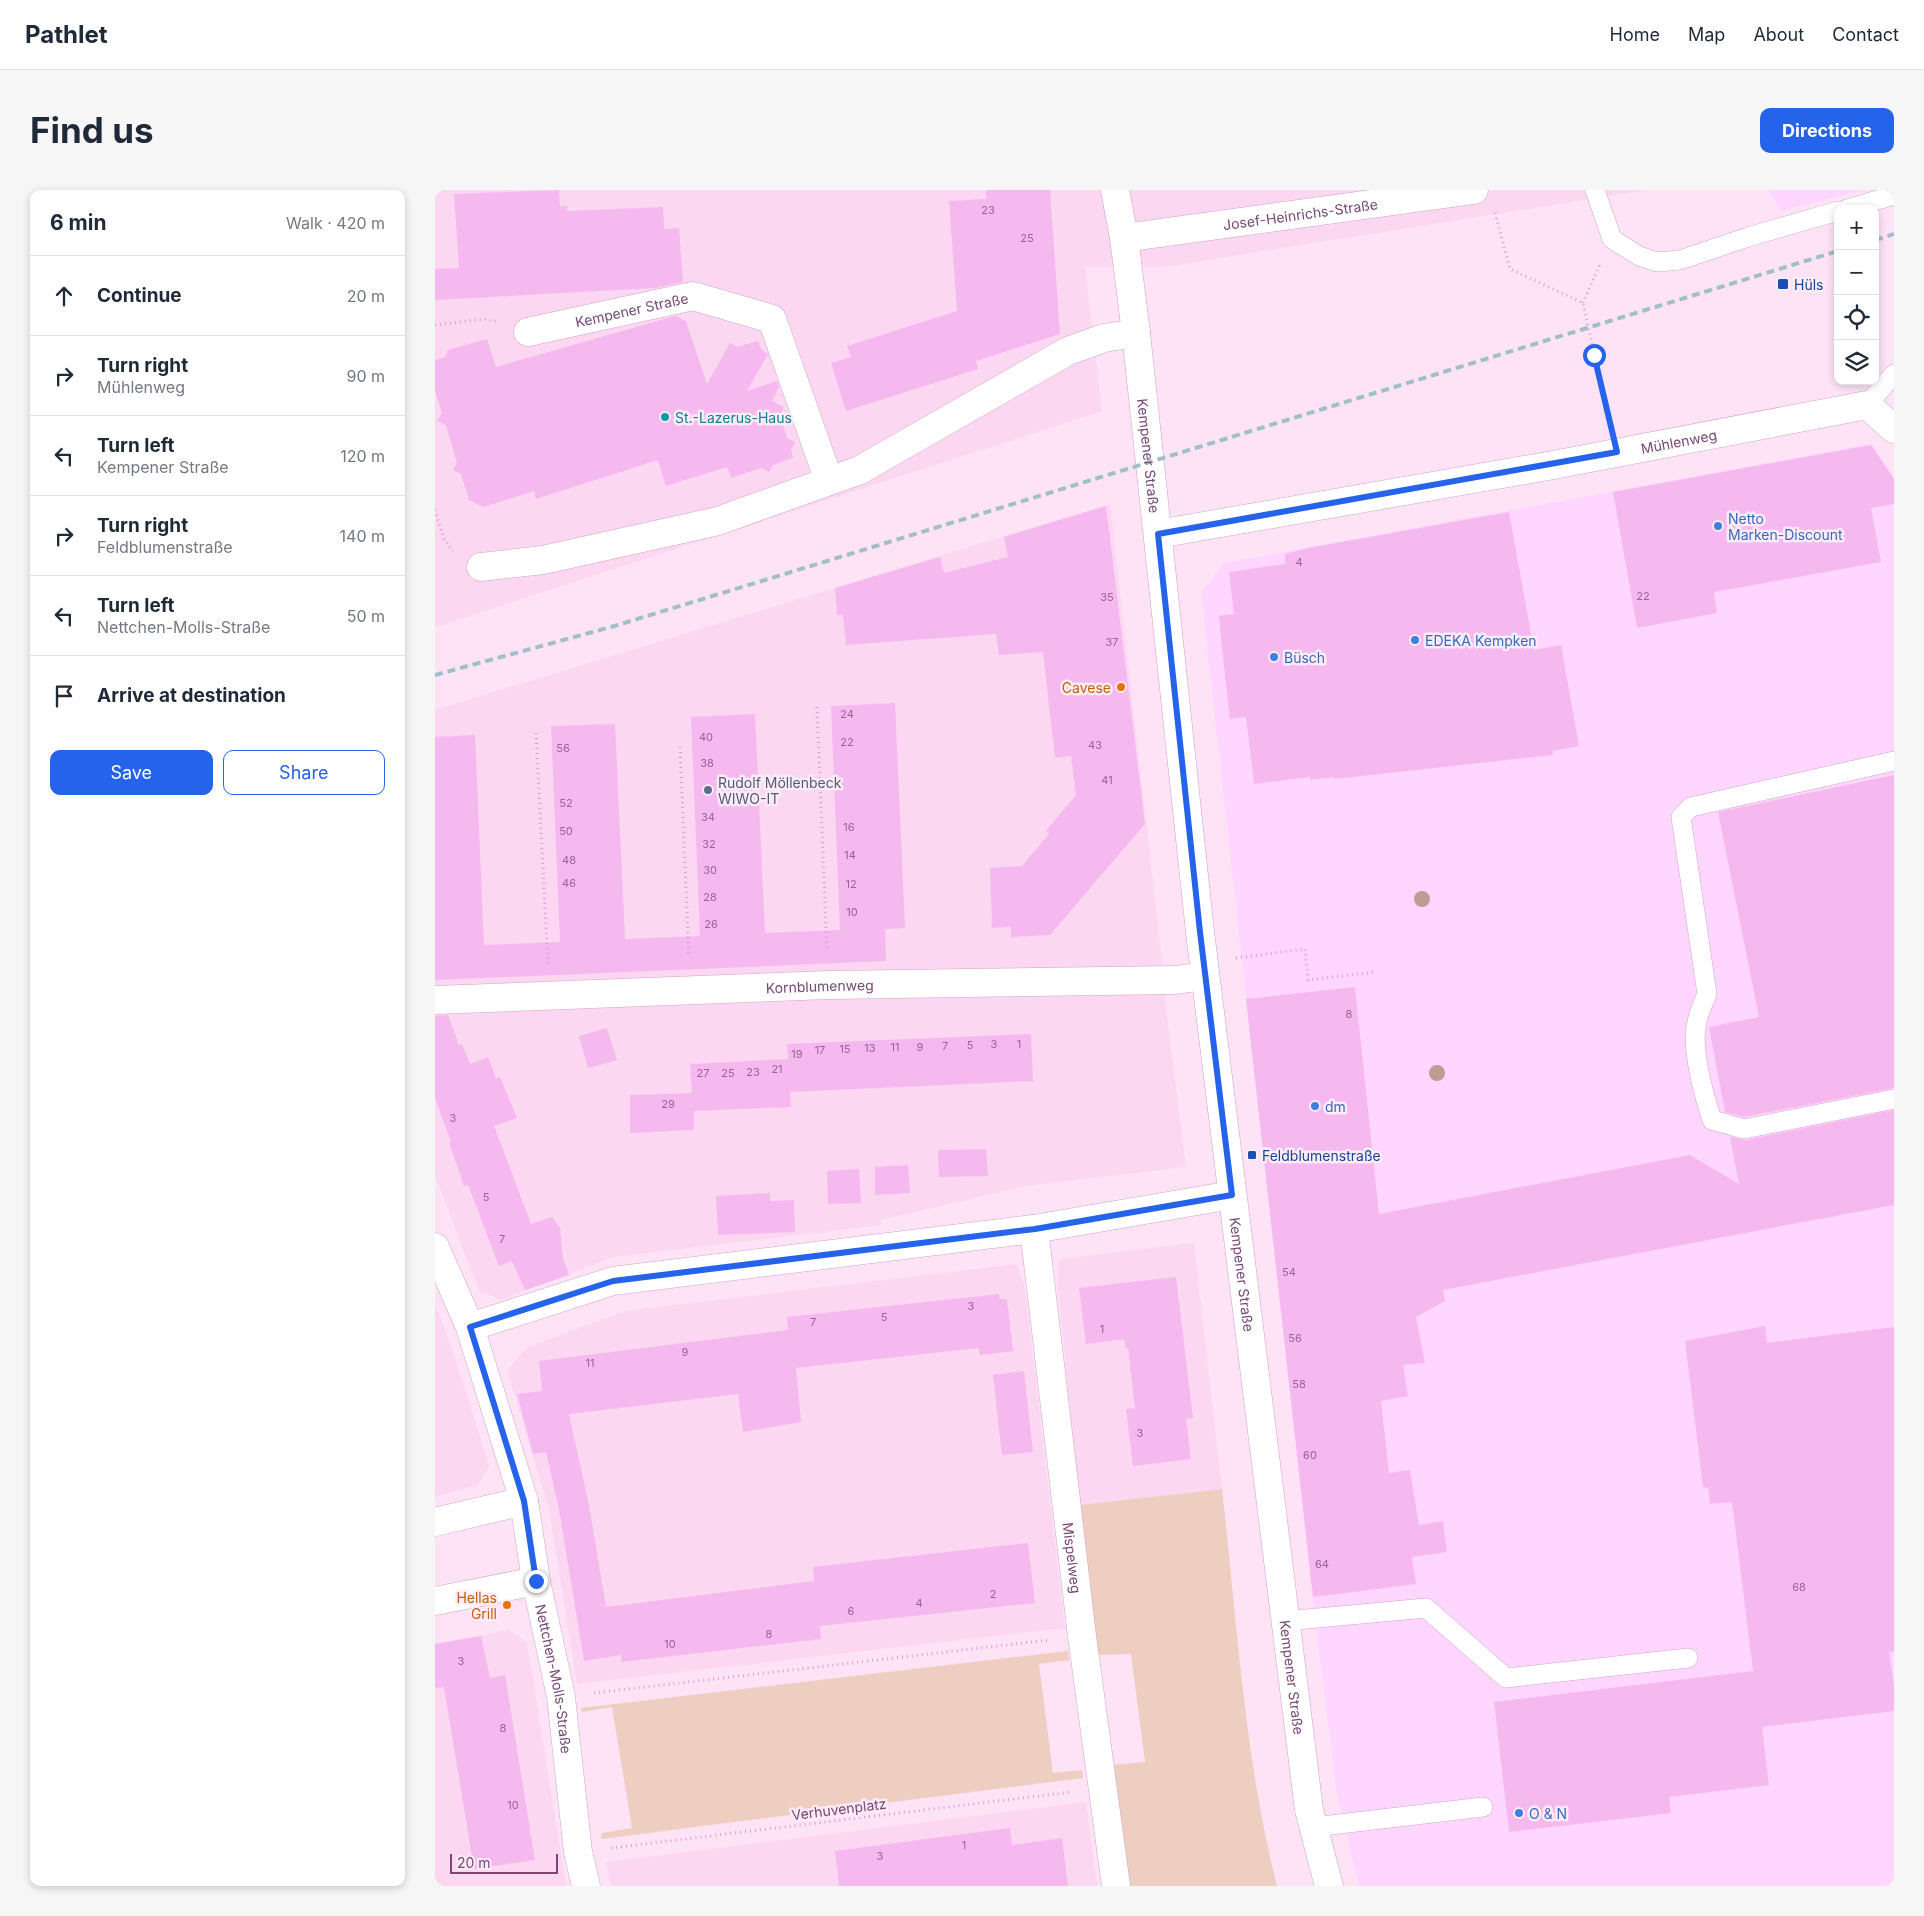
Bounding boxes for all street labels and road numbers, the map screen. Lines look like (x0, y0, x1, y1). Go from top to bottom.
street label: Josef-Heinrichs-Straße (1222, 195, 1379, 233)
street label: Kempener Straße (573, 289, 690, 330)
street label: Kempener Straße (1135, 398, 1164, 514)
street label: Mühlenweg (1639, 425, 1718, 457)
street label: Kornblumenweg (765, 976, 874, 996)
street label: Kempener Straße (1227, 1216, 1258, 1333)
street label: Mispelweg (1060, 1521, 1085, 1594)
street label: Nettchen-Molls-Straße (533, 1602, 576, 1754)
street label: Kempener Straße (1277, 1619, 1308, 1736)
street label: Verhuvenplatz (791, 1795, 887, 1823)

